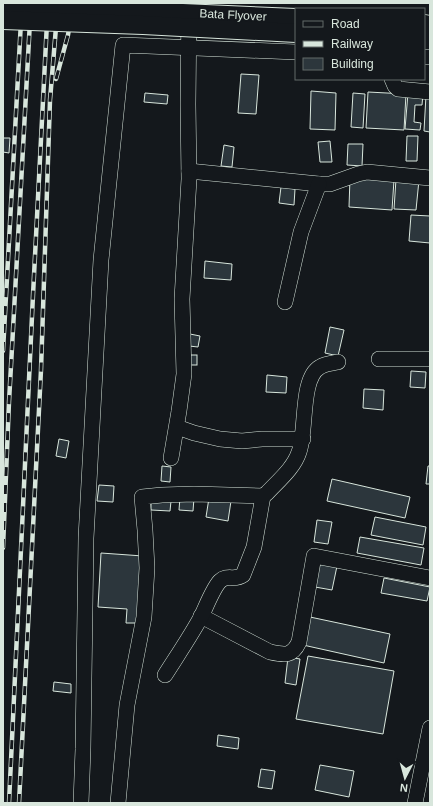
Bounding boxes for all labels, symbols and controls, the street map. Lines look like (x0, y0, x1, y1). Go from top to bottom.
street label: Bata Flyover (199, 6, 267, 24)
legend (295, 8, 425, 80)
text: Road (331, 17, 360, 31)
text: Railway (331, 37, 373, 51)
text: Building (331, 57, 374, 71)
north arrow (385, 758, 425, 798)
text: N (399, 782, 409, 794)

